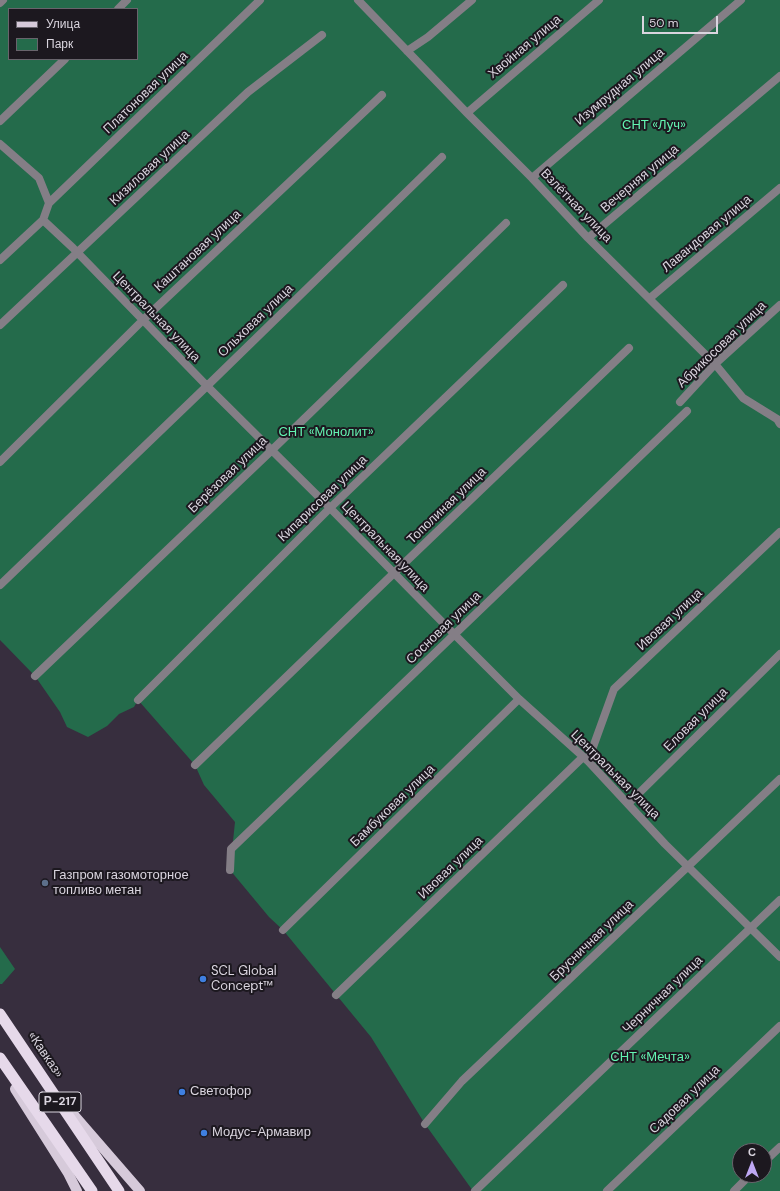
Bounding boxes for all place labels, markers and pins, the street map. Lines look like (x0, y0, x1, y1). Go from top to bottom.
place label: Газпром газомоторное топливо метан (53, 868, 189, 899)
marker: Газпром газомоторное топливо метан (40, 878, 50, 888)
place label: SCL Global Concept™ (211, 964, 277, 995)
marker: SCL Global Concept™ (198, 974, 208, 984)
place label: Светофор (190, 1084, 251, 1100)
marker: Светофор (177, 1087, 187, 1097)
place label: Модус-Армавир (212, 1125, 311, 1141)
marker: Модус-Армавир (199, 1128, 209, 1138)

